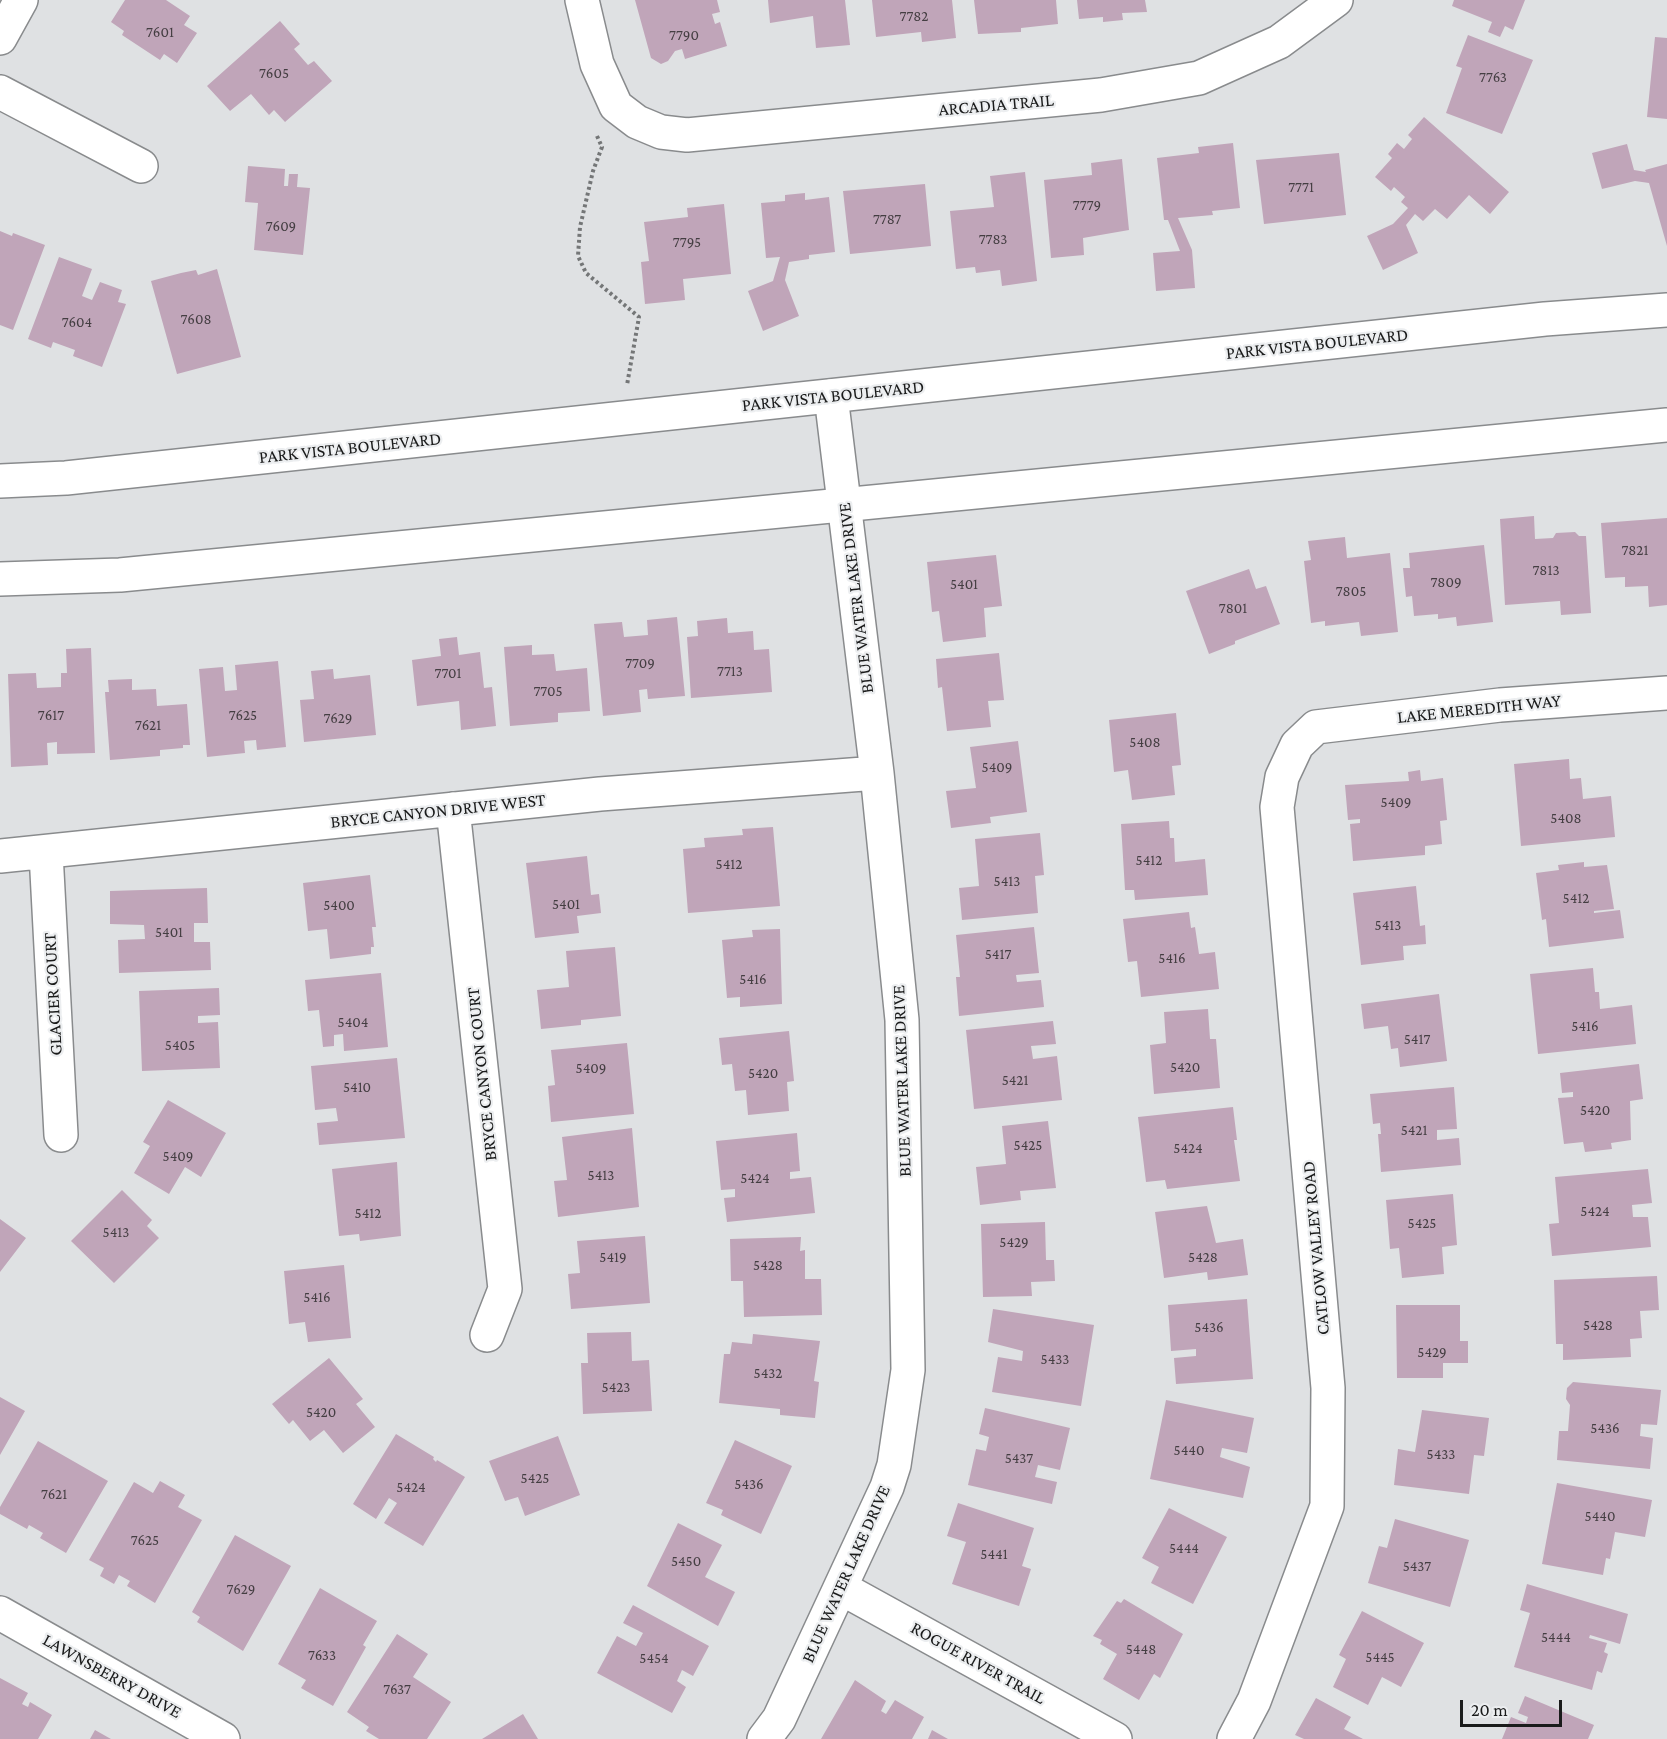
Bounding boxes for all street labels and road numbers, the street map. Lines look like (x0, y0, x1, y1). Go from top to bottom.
street label: ARCADIA TRAIL (937, 89, 1055, 121)
street label: PARK VISTA BOULEVARD (1225, 324, 1409, 364)
street label: PARK VISTA BOULEVARD (741, 376, 925, 416)
street label: PARK VISTA BOULEVARD (258, 428, 442, 468)
street label: BLUE WATER LAKE DRIVE (834, 501, 878, 695)
street label: LAKE MEREDITH WAY (1396, 690, 1562, 728)
street label: BRYCE CANYON DRIVE WEST (329, 789, 547, 833)
street label: GLACIER COURT (39, 932, 67, 1056)
street label: BLUE WATER LAKE DRIVE (888, 985, 916, 1177)
street label: BRYCE CANYON COURT (462, 986, 502, 1162)
street label: CATLOW VALLEY ROAD (1298, 1160, 1334, 1336)
street label: BLUE WATER LAKE DRIVE (797, 1482, 895, 1666)
street label: ROGUE RIVER TRAIL (907, 1617, 1049, 1709)
street label: LAWNSBERRY DRIVE (39, 1629, 185, 1723)

